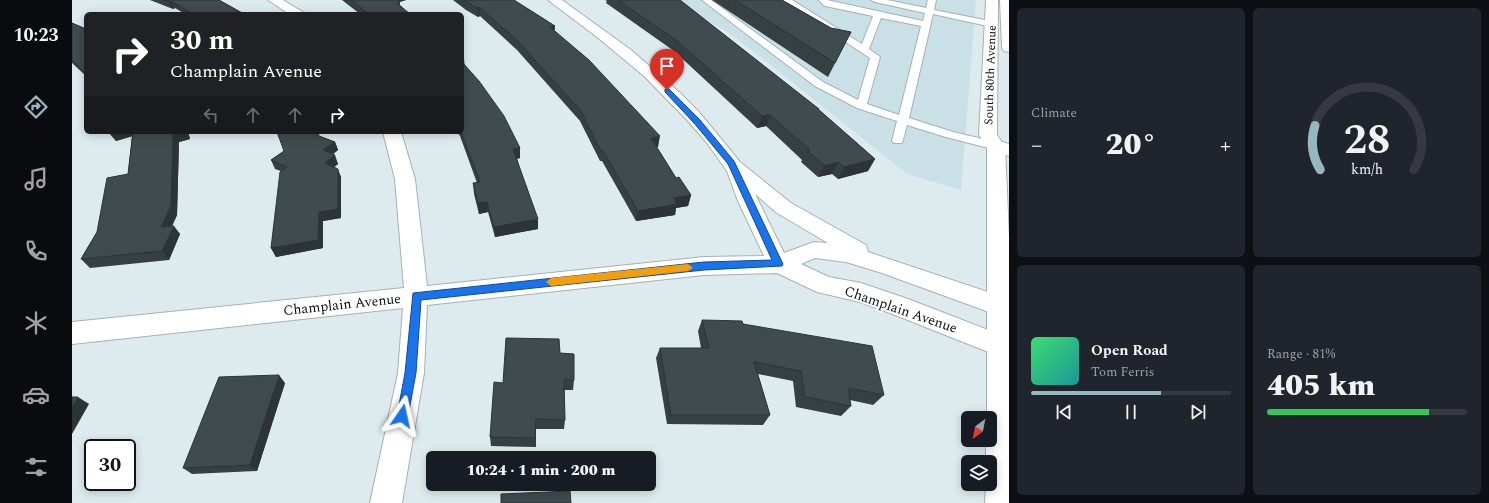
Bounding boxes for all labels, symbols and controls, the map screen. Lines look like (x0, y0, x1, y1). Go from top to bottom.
text: 30 m (170, 19, 234, 62)
text: 10:23 (13, 22, 59, 49)
street label: South 80th Avenue (979, 25, 1002, 125)
icon: right (104, 28, 156, 80)
pin (650, 49, 684, 90)
icon: arrive (656, 55, 678, 77)
text: Champlain Avenue (170, 58, 322, 85)
icon: directions (22, 93, 50, 121)
text: Climate (1031, 103, 1077, 123)
icon: left (200, 104, 222, 126)
icon: ahead (242, 104, 264, 126)
icon: ahead (284, 104, 306, 126)
icon: right (326, 104, 348, 126)
text: 28 (1344, 109, 1390, 172)
text: 20° (1106, 122, 1157, 168)
text: − (1031, 129, 1042, 162)
text: + (1220, 129, 1231, 162)
text: km/h (1351, 159, 1383, 181)
icon: music (22, 165, 50, 193)
icon: phone (22, 237, 50, 265)
street label: Champlain Avenue (842, 280, 960, 339)
street label: Champlain Avenue (282, 288, 402, 321)
icon: climate (22, 309, 50, 337)
text: Open Road (1091, 339, 1168, 362)
text: Range · 81% (1267, 344, 1335, 364)
text: Tom Ferris (1091, 362, 1154, 382)
text: 405 km (1267, 363, 1375, 409)
icon: car (22, 381, 50, 409)
position arrow (381, 395, 423, 437)
icon: previous (1053, 401, 1075, 423)
icon: pause (1120, 401, 1142, 423)
icon: next (1187, 401, 1209, 423)
north arrow (961, 411, 997, 447)
map controls (961, 411, 997, 491)
speed limit sign: 30 (84, 439, 136, 491)
icon: filters (22, 453, 50, 481)
button: layers (961, 455, 997, 491)
text: 10:24 · 1 min · 200 m (467, 459, 615, 482)

